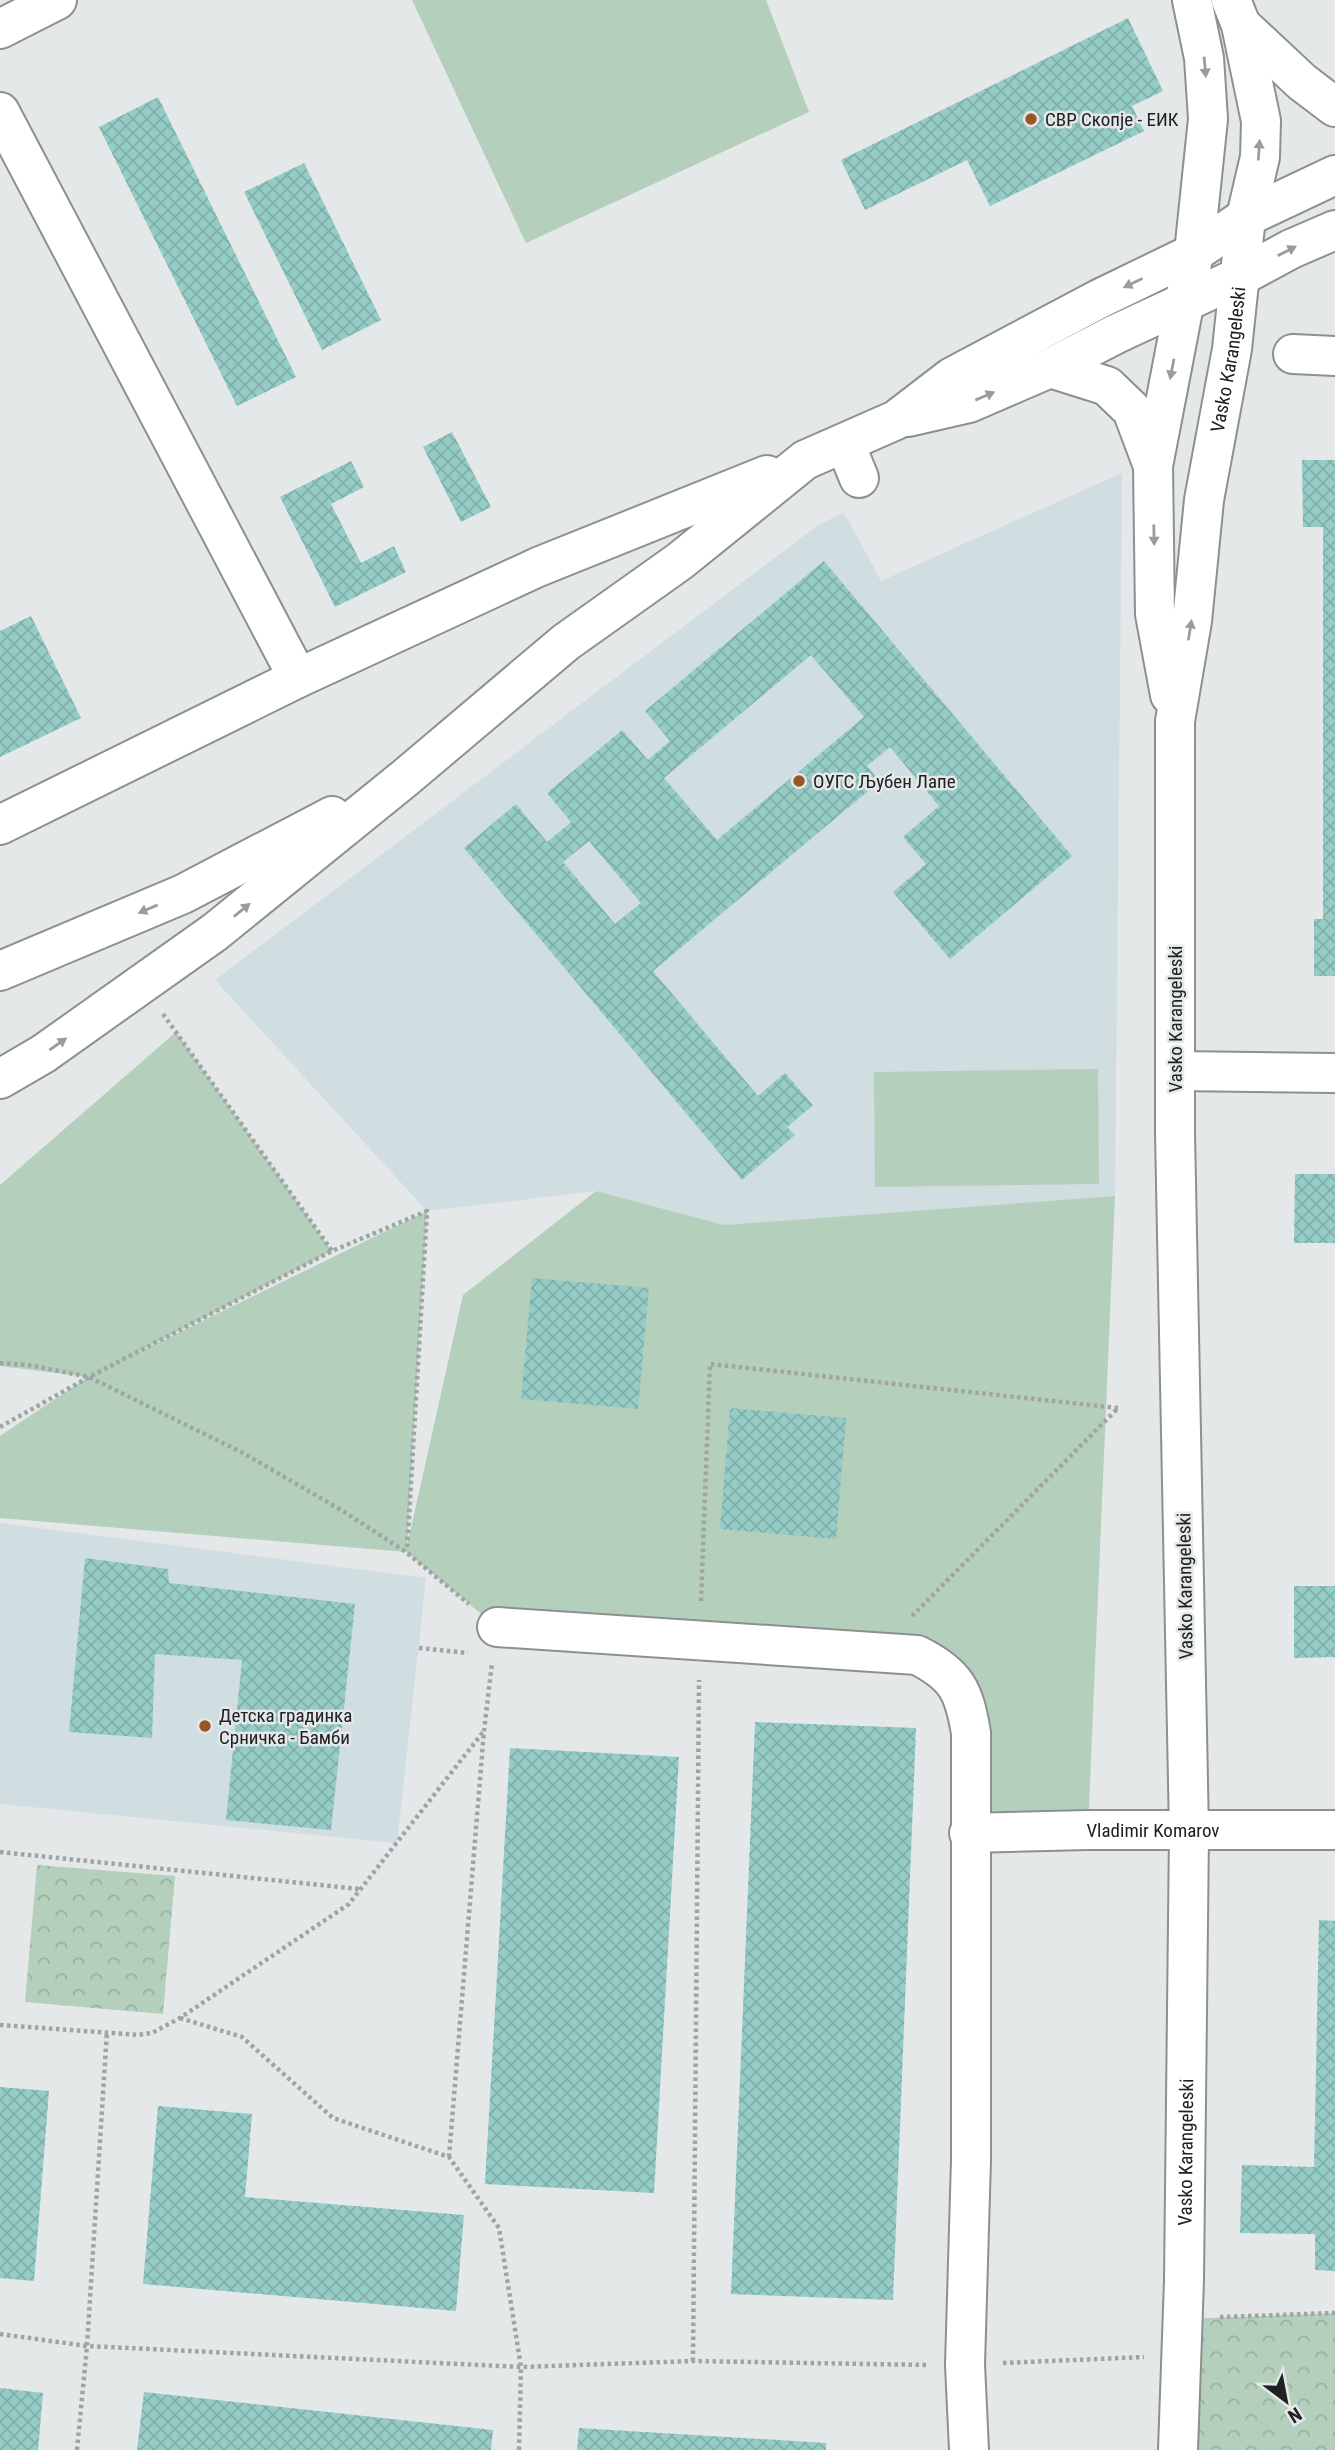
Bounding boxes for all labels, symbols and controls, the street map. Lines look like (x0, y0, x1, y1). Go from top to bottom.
one-way arrow (1200, 56, 1211, 78)
place label: СВР Скопје - ЕИК (1045, 108, 1179, 131)
marker: СВР Скопје - ЕИК (1023, 111, 1039, 127)
one-way arrow (1254, 139, 1265, 161)
one-way arrow (1277, 246, 1297, 257)
one-way arrow (1123, 277, 1143, 288)
street label: Vasko Karangeleski (1205, 286, 1250, 434)
one-way arrow (1166, 358, 1177, 380)
one-way arrow (975, 390, 995, 402)
one-way arrow (1148, 524, 1160, 546)
one-way arrow (1185, 618, 1196, 640)
place label: ОУГС Љубен Лапе (813, 770, 956, 793)
marker: ОУГС Љубен Лапе (791, 773, 807, 789)
one-way arrow (234, 903, 251, 918)
one-way arrow (137, 904, 158, 915)
street label: Vasko Karangeleski (1164, 946, 1187, 1092)
one-way arrow (49, 1037, 67, 1051)
street label: Vasko Karangeleski (1172, 1512, 1198, 1660)
place label: Детска градинка Срничка - Бамби (219, 1704, 352, 1749)
marker: Детска градинка Срничка - Бамби (197, 1718, 213, 1734)
street label: Vladimir Komarov (1086, 1819, 1219, 1842)
street label: Vasko Karangeleski (1173, 2079, 1198, 2226)
north arrow (1251, 2366, 1321, 2436)
text: N (1284, 2402, 1306, 2428)

